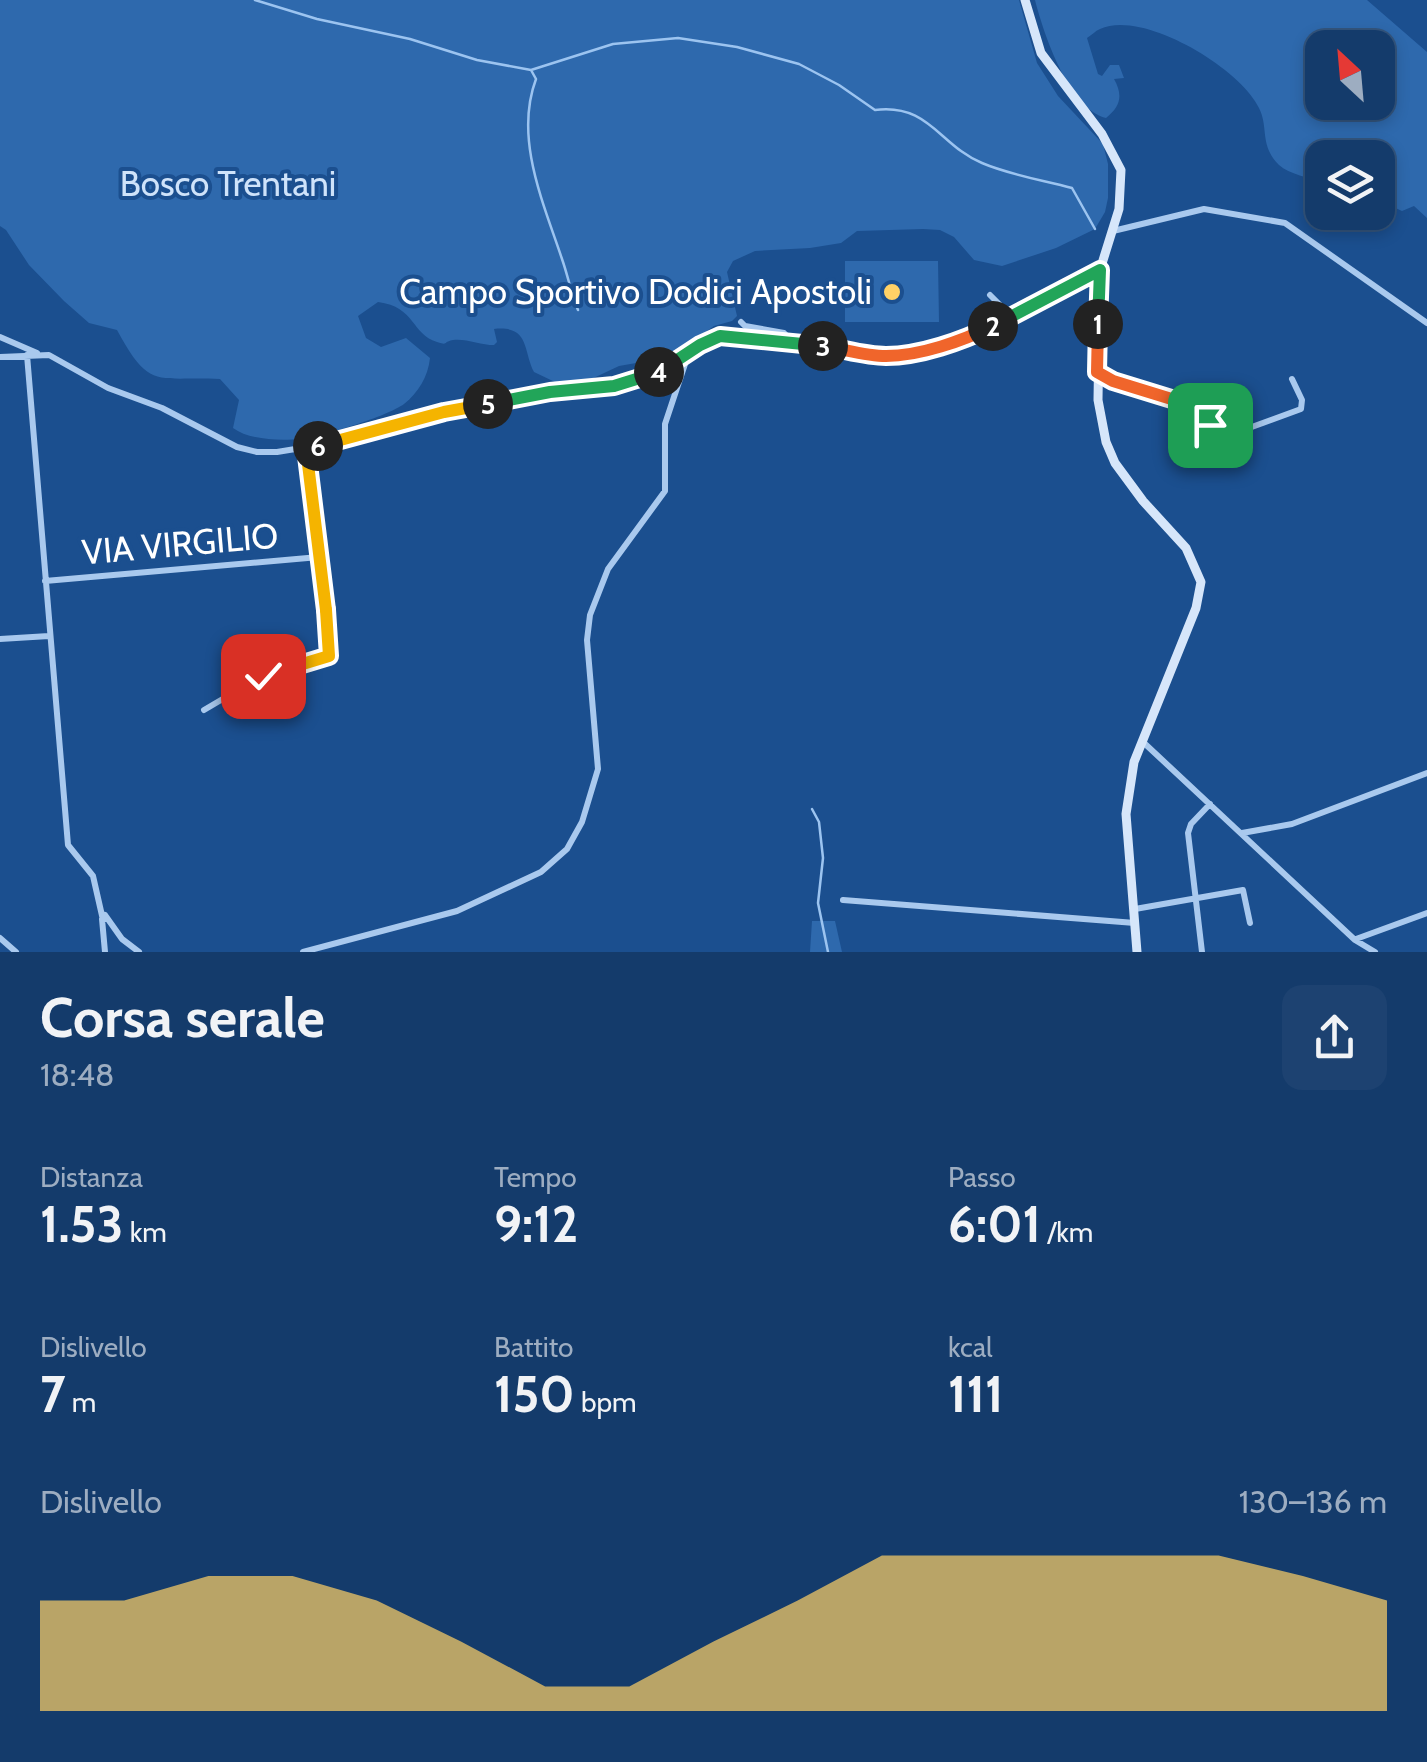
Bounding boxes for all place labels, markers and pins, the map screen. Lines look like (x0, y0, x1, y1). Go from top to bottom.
place label: Campo Sportivo Dodici Apostoli (399, 270, 872, 313)
marker: Campo Sportivo Dodici Apostoli (881, 281, 903, 303)
pin: 1 (1073, 299, 1123, 349)
pin: 2 (968, 301, 1018, 351)
pin: 3 (798, 321, 848, 371)
pin: 4 (634, 347, 684, 397)
pin: 5 (463, 379, 513, 429)
pin (1168, 383, 1253, 468)
pin: 6 (293, 421, 343, 471)
pin (221, 634, 306, 719)

